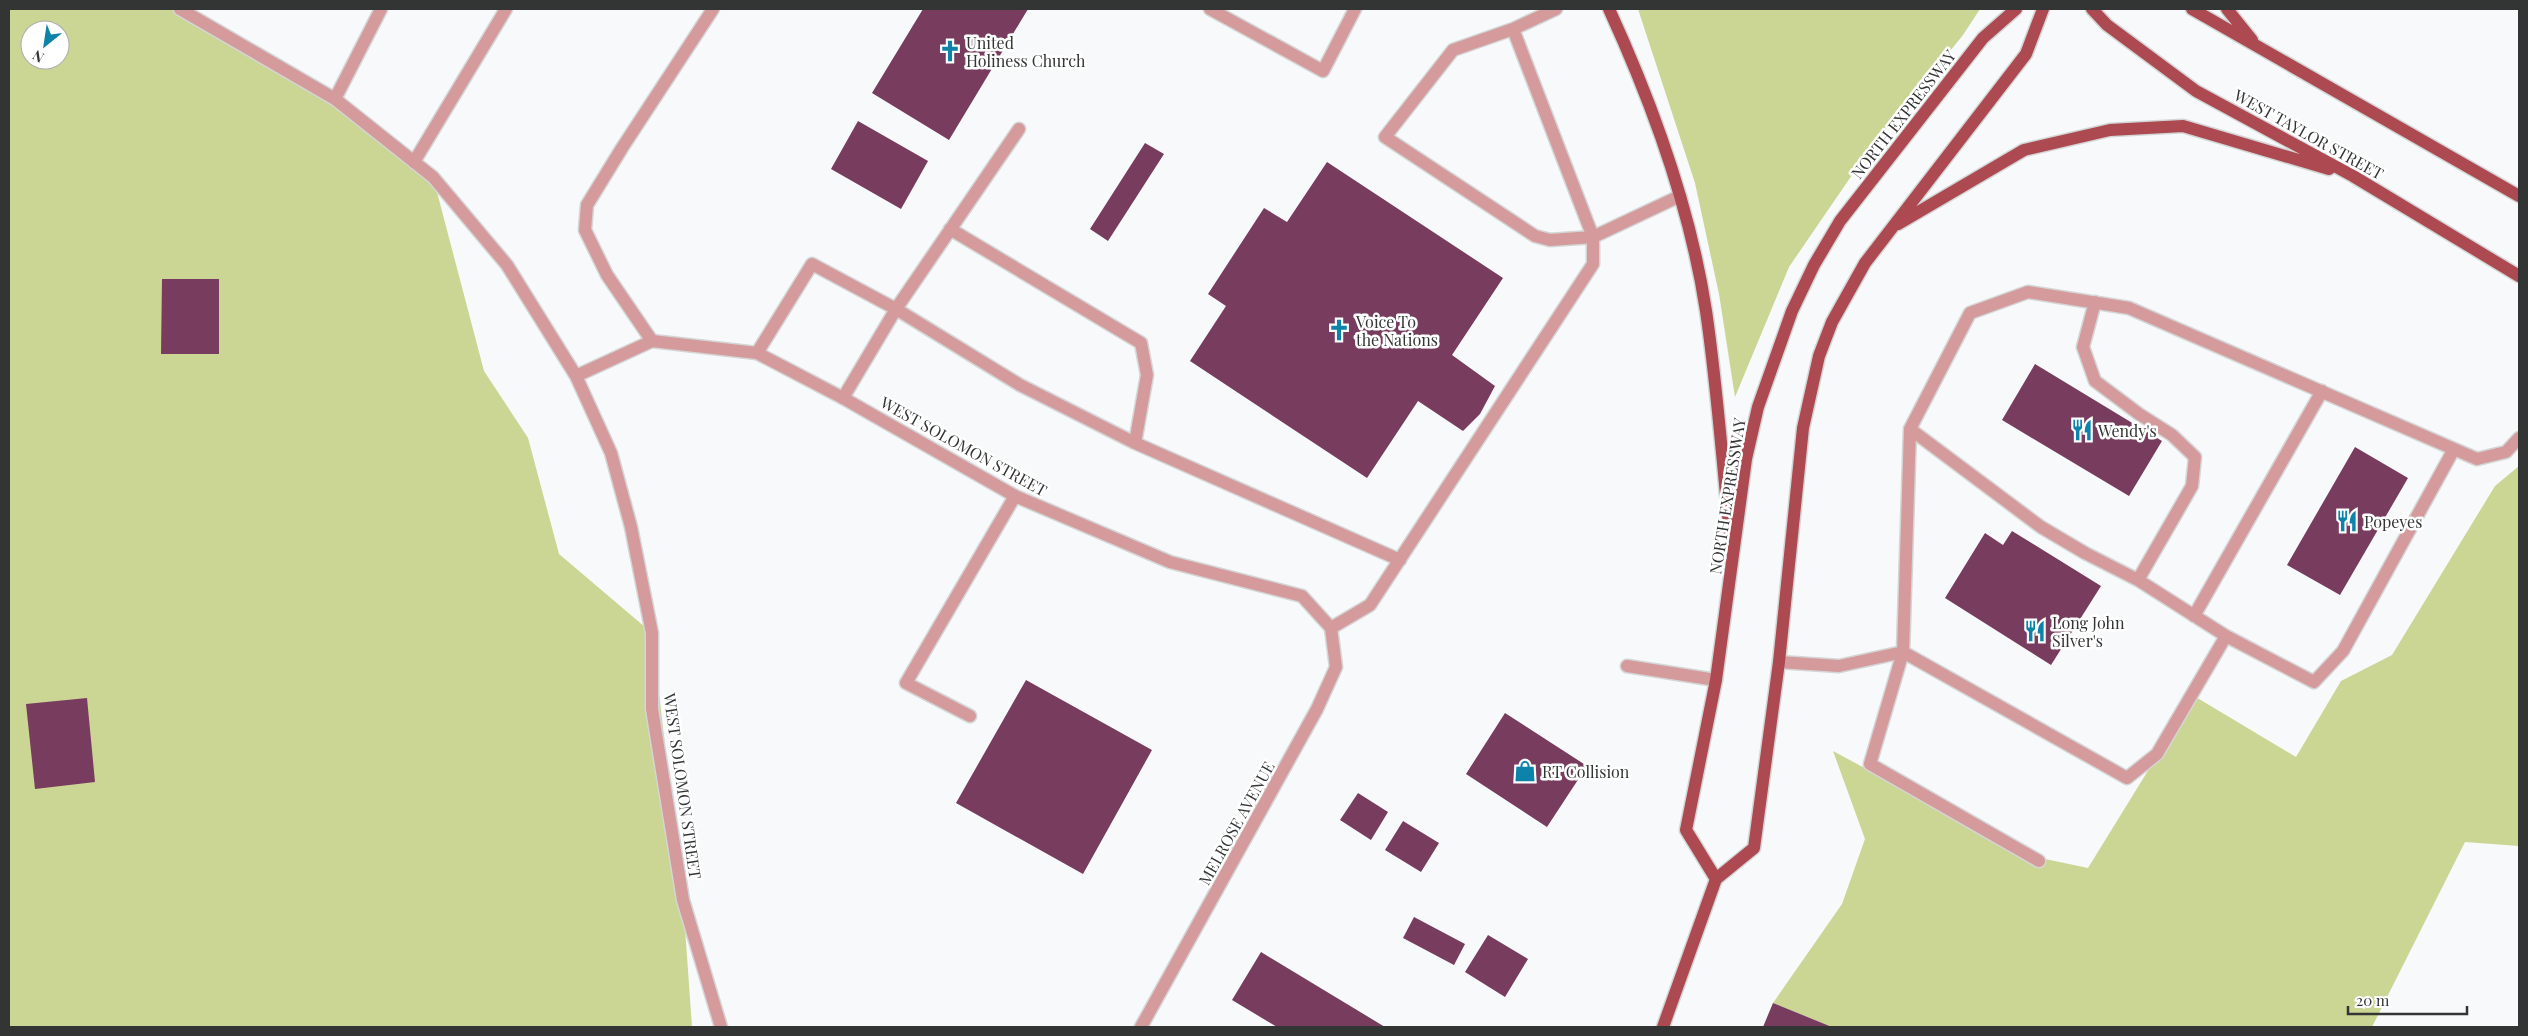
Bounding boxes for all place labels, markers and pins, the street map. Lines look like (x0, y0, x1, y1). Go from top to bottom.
place label: United Holiness Church (966, 32, 1086, 71)
church icon: United Holiness Church (937, 38, 963, 64)
place label: Voice To the Nations (1355, 311, 1438, 350)
church icon: Voice To the Nations (1326, 317, 1352, 343)
restaurant icon: Wendy's (2069, 417, 2095, 443)
place label: Wendy's (2097, 420, 2157, 441)
restaurant icon: Popeyes (2334, 508, 2360, 534)
place label: Popeyes (2364, 511, 2422, 532)
place label: Long John Silver's (2052, 612, 2125, 651)
restaurant icon: Long John Silver's (2022, 618, 2048, 644)
shop icon: RT Collision (1512, 758, 1538, 784)
place label: RT Collision (1542, 761, 1630, 782)

